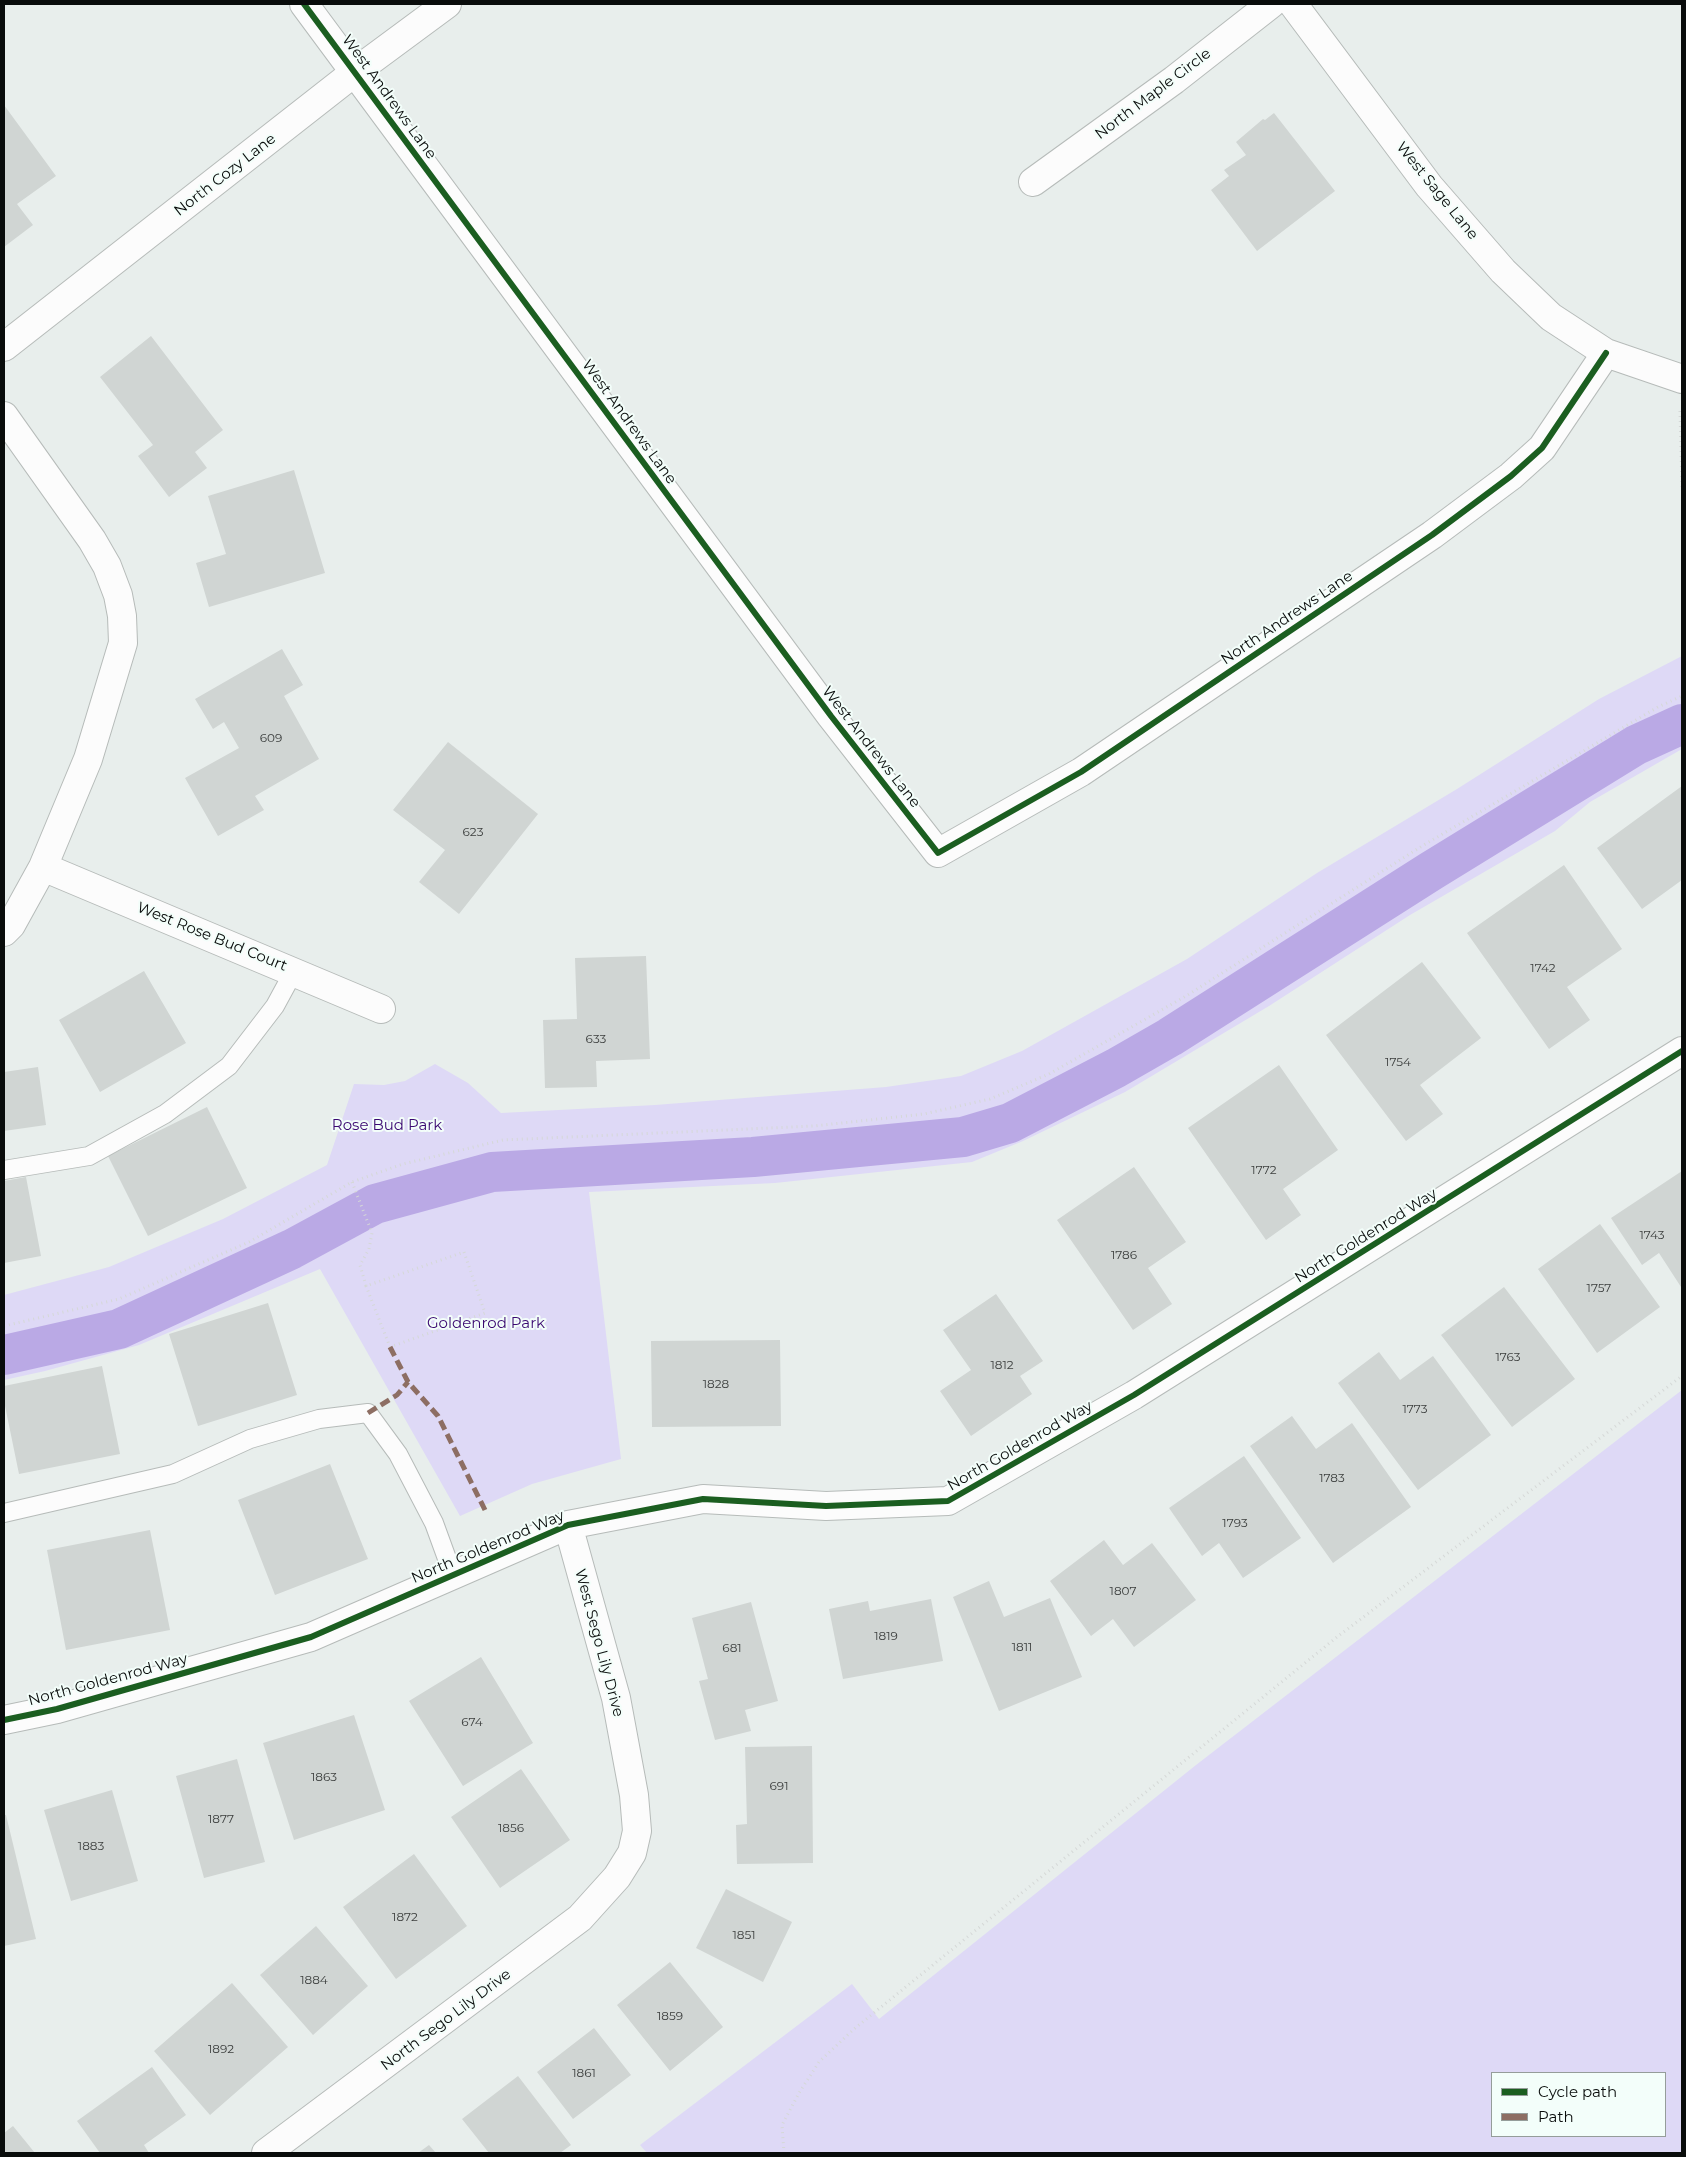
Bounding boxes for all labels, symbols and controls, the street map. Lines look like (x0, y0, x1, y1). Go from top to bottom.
street label: West Andrews Lane (338, 31, 440, 163)
street label: North Maple Circle (1092, 45, 1214, 143)
street label: North Cozy Lane (171, 130, 279, 220)
street label: West Sage Lane (1392, 139, 1482, 243)
street label: West Andrews Lane (578, 356, 680, 488)
street label: North Andrews Lane (1218, 567, 1356, 669)
street label: West Andrews Lane (818, 683, 924, 811)
house number: 609 (260, 731, 282, 745)
house number: 623 (463, 825, 483, 839)
street label: West Rose Bud Court (134, 899, 290, 975)
house number: 1742 (1530, 961, 1556, 975)
house number: 633 (586, 1032, 606, 1046)
house number: 1754 (1385, 1055, 1411, 1069)
park label: Rose Bud Park (332, 1117, 442, 1135)
house number: 1772 (1251, 1163, 1277, 1177)
street label: North Goldenrod Way (1292, 1185, 1440, 1287)
house number: 1743 (1639, 1228, 1665, 1242)
house number: 1786 (1111, 1248, 1137, 1262)
house number: 1757 (1587, 1281, 1611, 1295)
park label: Goldenrod Park (427, 1315, 545, 1333)
house number: 1763 (1495, 1350, 1521, 1364)
house number: 1812 (990, 1358, 1014, 1372)
house number: 1828 (703, 1377, 729, 1391)
street label: North Goldenrod Way (944, 1397, 1096, 1495)
house number: 1773 (1402, 1402, 1428, 1416)
house number: 1783 (1319, 1471, 1345, 1485)
street label: North Goldenrod Way (409, 1507, 567, 1587)
house number: 1793 (1222, 1516, 1248, 1530)
street label: West Sego Lily Drive (571, 1567, 627, 1719)
house number: 1807 (1110, 1584, 1136, 1598)
house number: 1819 (874, 1629, 898, 1643)
house number: 1811 (1012, 1640, 1032, 1654)
house number: 681 (722, 1641, 742, 1655)
street label: North Goldenrod Way (26, 1650, 190, 1710)
house number: 674 (461, 1715, 483, 1729)
house number: 1863 (311, 1770, 337, 1784)
house number: 691 (770, 1779, 788, 1793)
house number: 1877 (208, 1812, 234, 1826)
house number: 1856 (498, 1821, 524, 1835)
house number: 1883 (78, 1839, 104, 1853)
house number: 1872 (392, 1910, 418, 1924)
house number: 1851 (732, 1928, 756, 1942)
street label: North Sego Lily Drive (377, 1965, 515, 2075)
house number: 1884 (300, 1973, 328, 1987)
house number: 1859 (657, 2009, 683, 2023)
house number: 1892 (208, 2042, 234, 2056)
house number: 1861 (572, 2066, 596, 2080)
legend (1491, 2072, 1666, 2137)
text: Cycle path (1538, 2082, 1617, 2101)
text: Path (1538, 2107, 1574, 2126)

